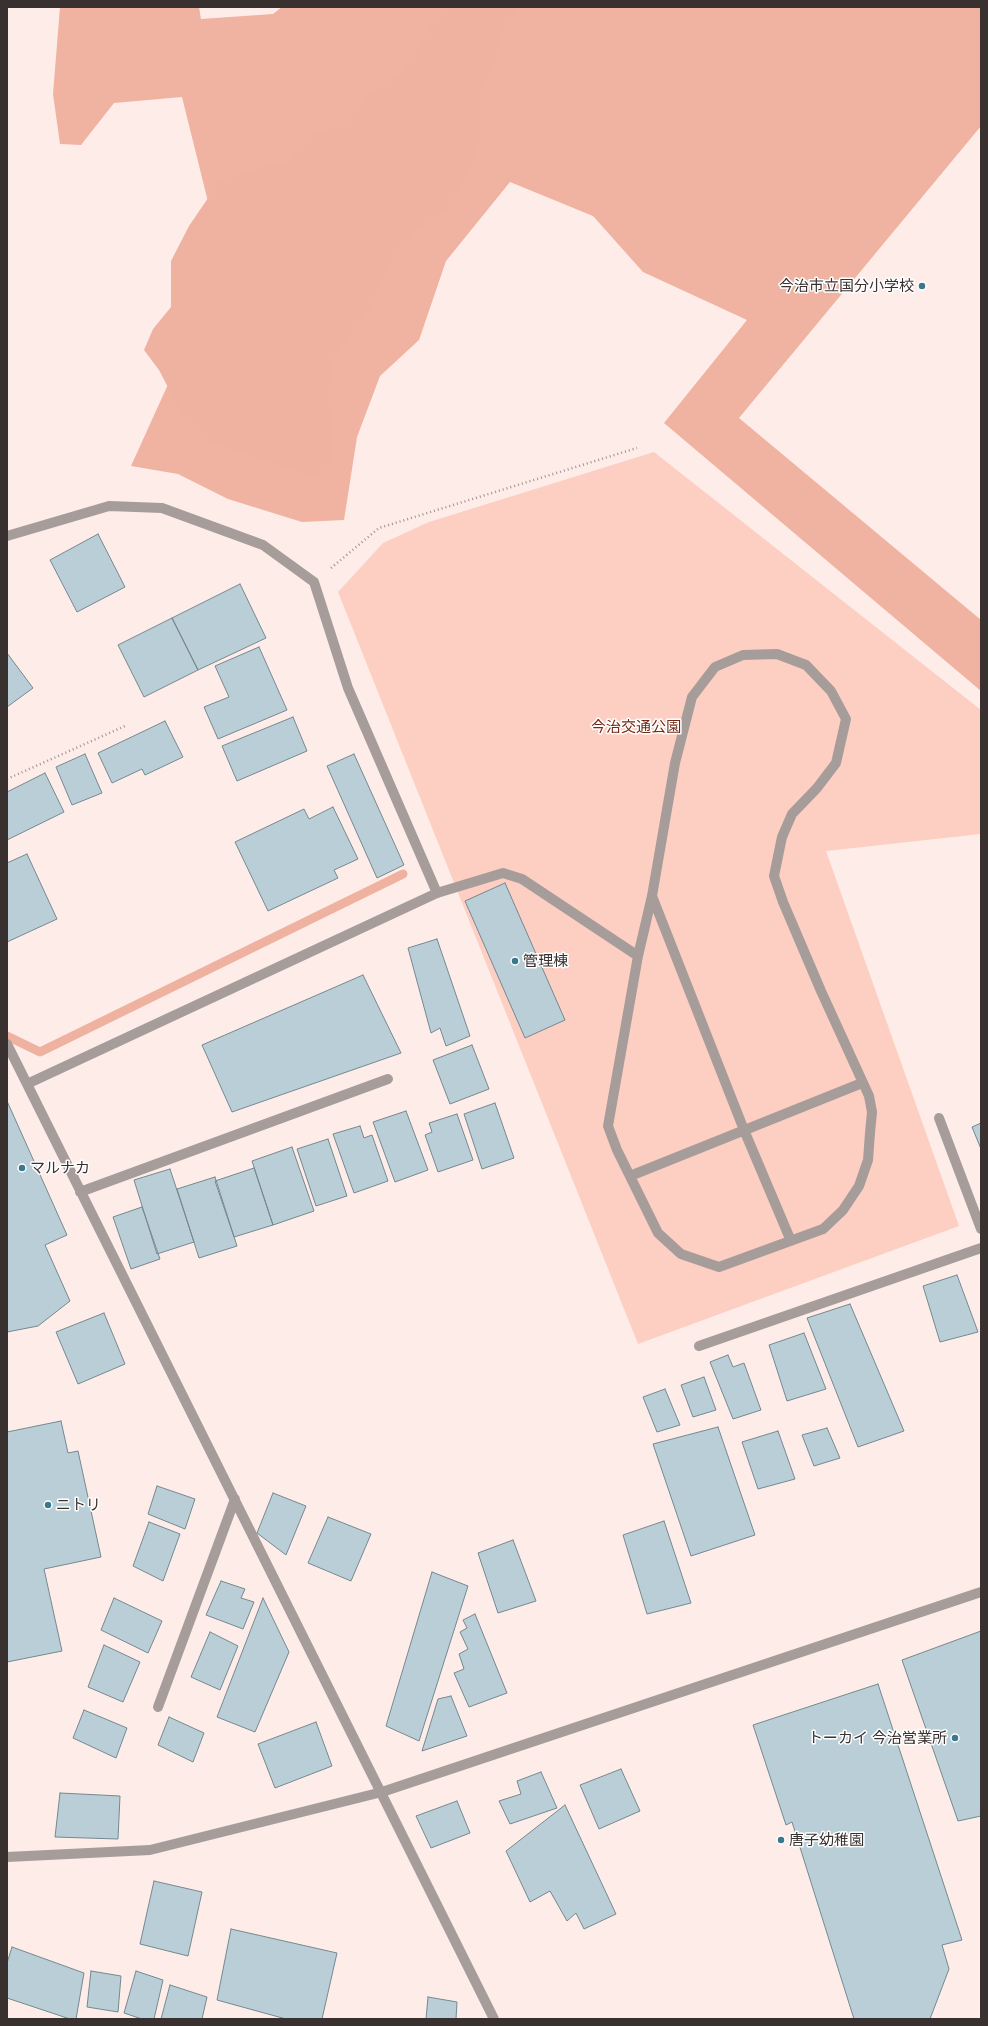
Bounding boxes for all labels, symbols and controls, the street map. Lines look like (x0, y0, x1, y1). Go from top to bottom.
place label: 今治市立国分小学校 (779, 277, 914, 295)
marker: 今治市立国分小学校 (917, 281, 927, 291)
park label: 今治交通公園 (591, 718, 681, 736)
place label: 管理棟 (523, 952, 568, 970)
marker: 管理棟 (510, 956, 520, 966)
place label: マルナカ (30, 1159, 90, 1177)
marker: マルナカ (17, 1163, 27, 1173)
place label: ニトリ (56, 1496, 101, 1514)
marker: ニトリ (43, 1500, 53, 1510)
place label: トーカイ 今治営業所 (808, 1729, 947, 1747)
marker: トーカイ 今治営業所 (950, 1733, 960, 1743)
place label: 唐子幼稚園 (789, 1831, 864, 1849)
marker: 唐子幼稚園 (776, 1835, 786, 1845)

